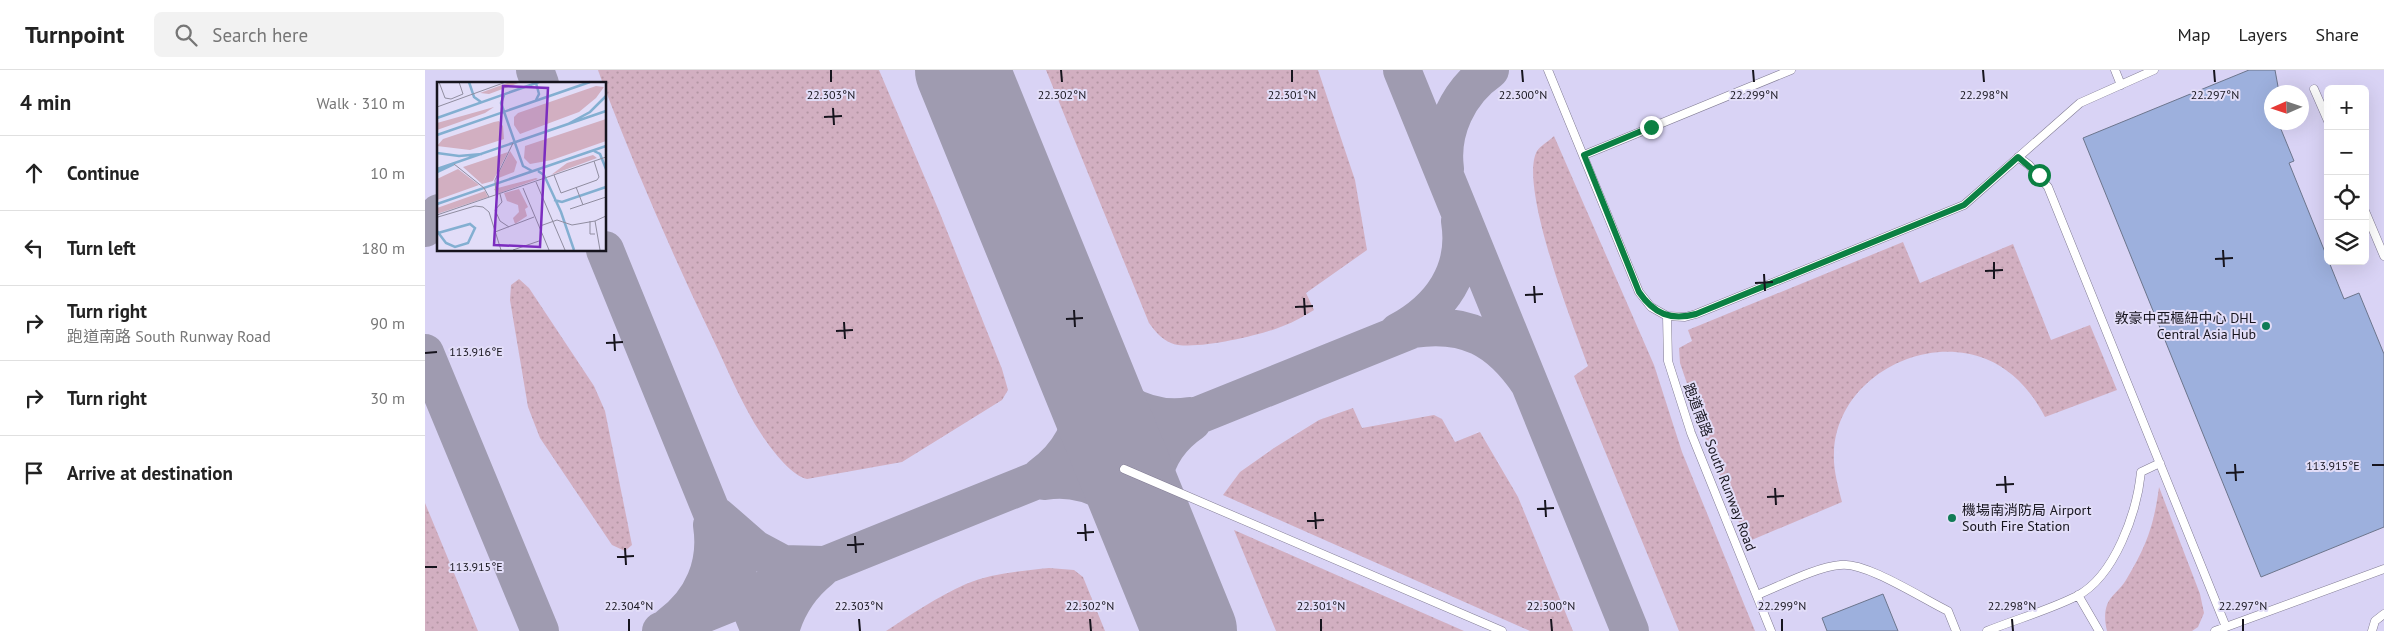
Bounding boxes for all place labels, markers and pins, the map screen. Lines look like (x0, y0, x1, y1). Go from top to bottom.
place label: 敦豪中亞樞紐中心 DHL Central Asia Hub (2114, 309, 2256, 343)
marker: 敦豪中亞樞紐中心 DHL Central Asia Hub (2260, 320, 2272, 332)
place label: 機場南消防局 Airport South Fire Station (1962, 501, 2092, 535)
marker: 機場南消防局 Airport South Fire Station (1946, 512, 1958, 524)

